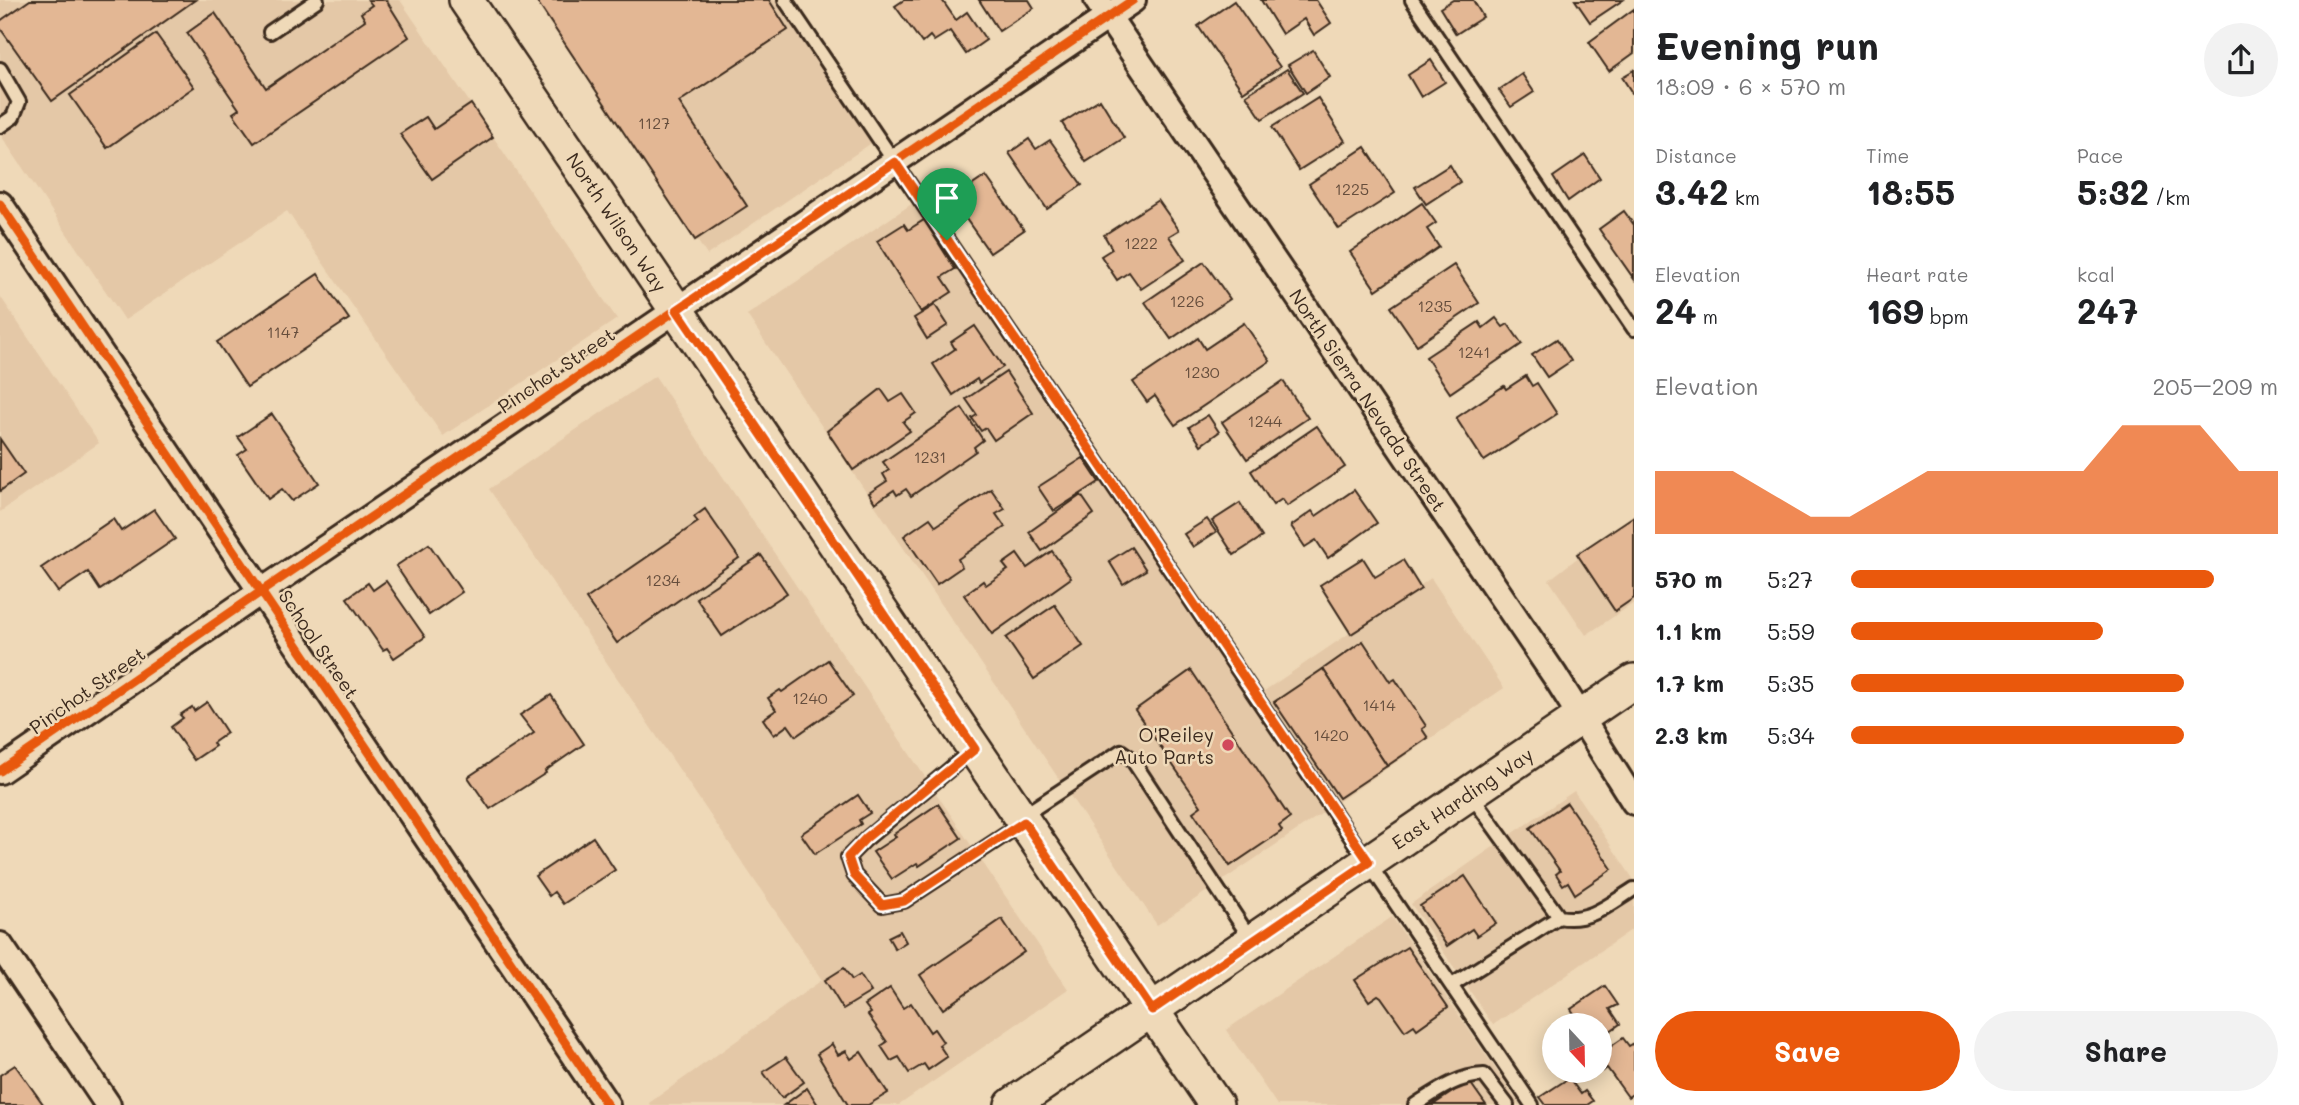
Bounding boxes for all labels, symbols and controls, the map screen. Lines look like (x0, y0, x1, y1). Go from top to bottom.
text: Evening run (1655, 20, 1879, 70)
button: share (2204, 23, 2278, 97)
text: 18:09 · 6 × 570 m (1655, 71, 1846, 101)
house number: 1127 (638, 112, 670, 133)
text: Distance (1655, 143, 1737, 168)
text: Time (1866, 143, 1909, 168)
text: Pace (2077, 143, 2123, 168)
street label: North Wilson Way (561, 148, 673, 296)
pin (917, 168, 977, 240)
text: 3.42 (1655, 168, 1729, 214)
text: 18:55 (1866, 168, 1955, 214)
text: 5:32 (2077, 168, 2149, 214)
house number: 1225 (1335, 178, 1369, 199)
icon: arrive (928, 179, 966, 217)
text: km (1729, 185, 1760, 210)
text: /km (2149, 185, 2190, 210)
house number: 1222 (1124, 232, 1158, 253)
text: Elevation (1655, 262, 1740, 287)
text: Heart rate (1866, 262, 1969, 287)
text: kcal (2077, 262, 2115, 287)
street label: North Sierra Nevada Street (1284, 284, 1452, 516)
text: 24 (1655, 287, 1697, 333)
text: 169 (1866, 287, 1924, 333)
text: 247 (2077, 287, 2138, 333)
house number: 1226 (1170, 290, 1204, 311)
house number: 1235 (1418, 295, 1452, 316)
text: m (1697, 304, 1718, 329)
text: bpm (1924, 304, 1969, 329)
house number: 1147 (267, 321, 299, 342)
street label: Pinchot Street (493, 322, 619, 418)
house number: 1241 (1458, 341, 1490, 362)
house number: 1230 (1184, 361, 1220, 382)
text: Elevation (1655, 371, 1758, 401)
text: 205–209 m (2152, 371, 2278, 401)
house number: 1244 (1248, 410, 1283, 431)
house number: 1231 (914, 446, 946, 467)
text: 570 m (1655, 564, 1723, 594)
text: 5:27 (1767, 564, 1813, 594)
house number: 1234 (646, 569, 681, 590)
street label: School Street (273, 585, 365, 703)
text: 1.1 km (1655, 616, 1721, 646)
text: 5:59 (1767, 616, 1815, 646)
street label: Pinchot Street (24, 641, 150, 739)
text: 1.7 km (1655, 668, 1724, 698)
text: 5:35 (1767, 668, 1814, 698)
house number: 1240 (792, 687, 828, 708)
house number: 1414 (1362, 694, 1396, 715)
text: 2.3 km (1655, 720, 1728, 750)
text: 5:34 (1767, 720, 1815, 750)
place label: O'Reiley Auto Parts (1114, 722, 1214, 769)
house number: 1420 (1313, 724, 1349, 745)
marker: O'Reiley Auto Parts (1220, 737, 1236, 753)
street label: East Harding Way (1387, 741, 1537, 855)
button: Save (1655, 1011, 1960, 1091)
button: Share (1974, 1011, 2278, 1091)
north arrow (1542, 1013, 1612, 1083)
map controls (1542, 1013, 1612, 1083)

